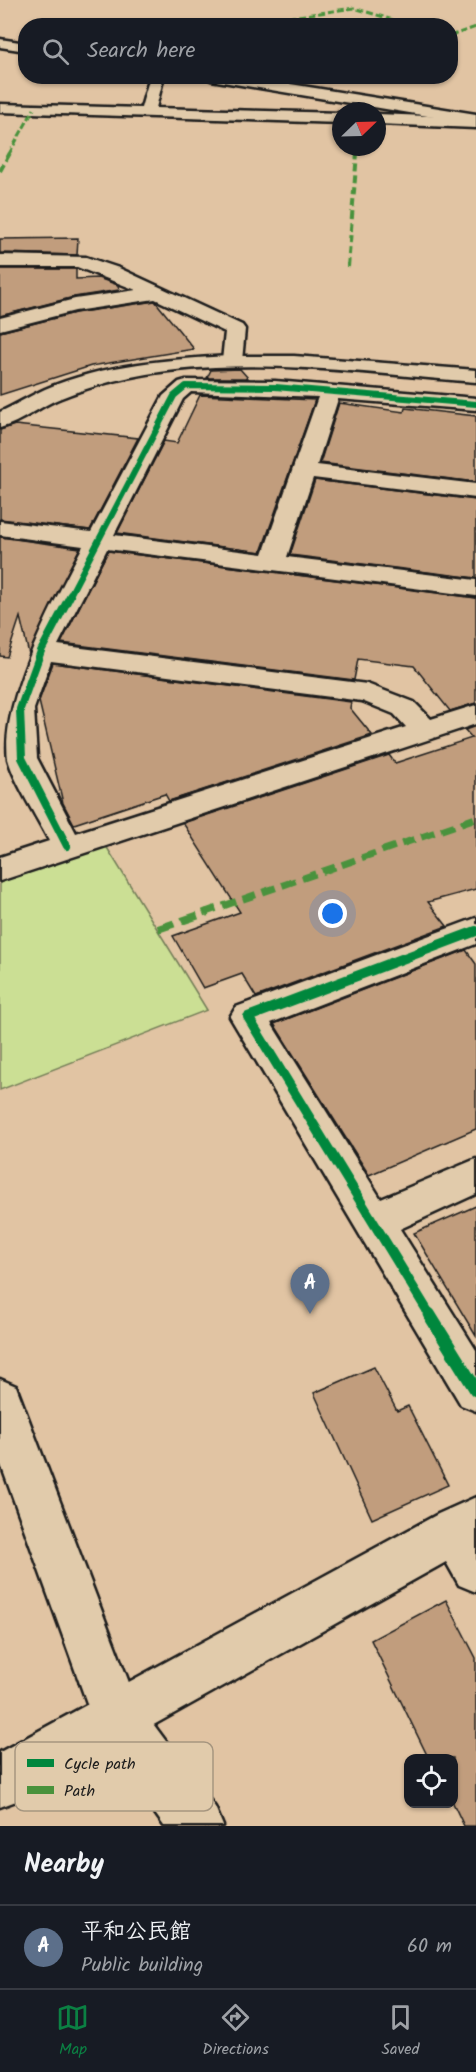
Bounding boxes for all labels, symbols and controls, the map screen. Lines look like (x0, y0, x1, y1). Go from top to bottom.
search box (18, 18, 458, 84)
text: Search here (87, 34, 195, 69)
icon: search (39, 35, 72, 68)
north arrow (332, 102, 386, 156)
your location (318, 899, 347, 928)
pin: A (290, 1264, 330, 1314)
legend (15, 1742, 213, 1811)
text: Cycle path (64, 1752, 136, 1777)
map controls (404, 1754, 458, 1808)
button: locate (404, 1754, 458, 1808)
text: Path (64, 1779, 95, 1804)
text: Nearby (24, 1844, 104, 1886)
text: 平和公民館 (81, 1915, 191, 1950)
text: A (37, 1931, 50, 1963)
text: 60 m (407, 1931, 452, 1963)
text: Public building (81, 1950, 203, 1982)
tab: Map (56, 2001, 89, 2062)
tab: Directions (202, 2001, 269, 2062)
tab: Saved (382, 2001, 420, 2062)

